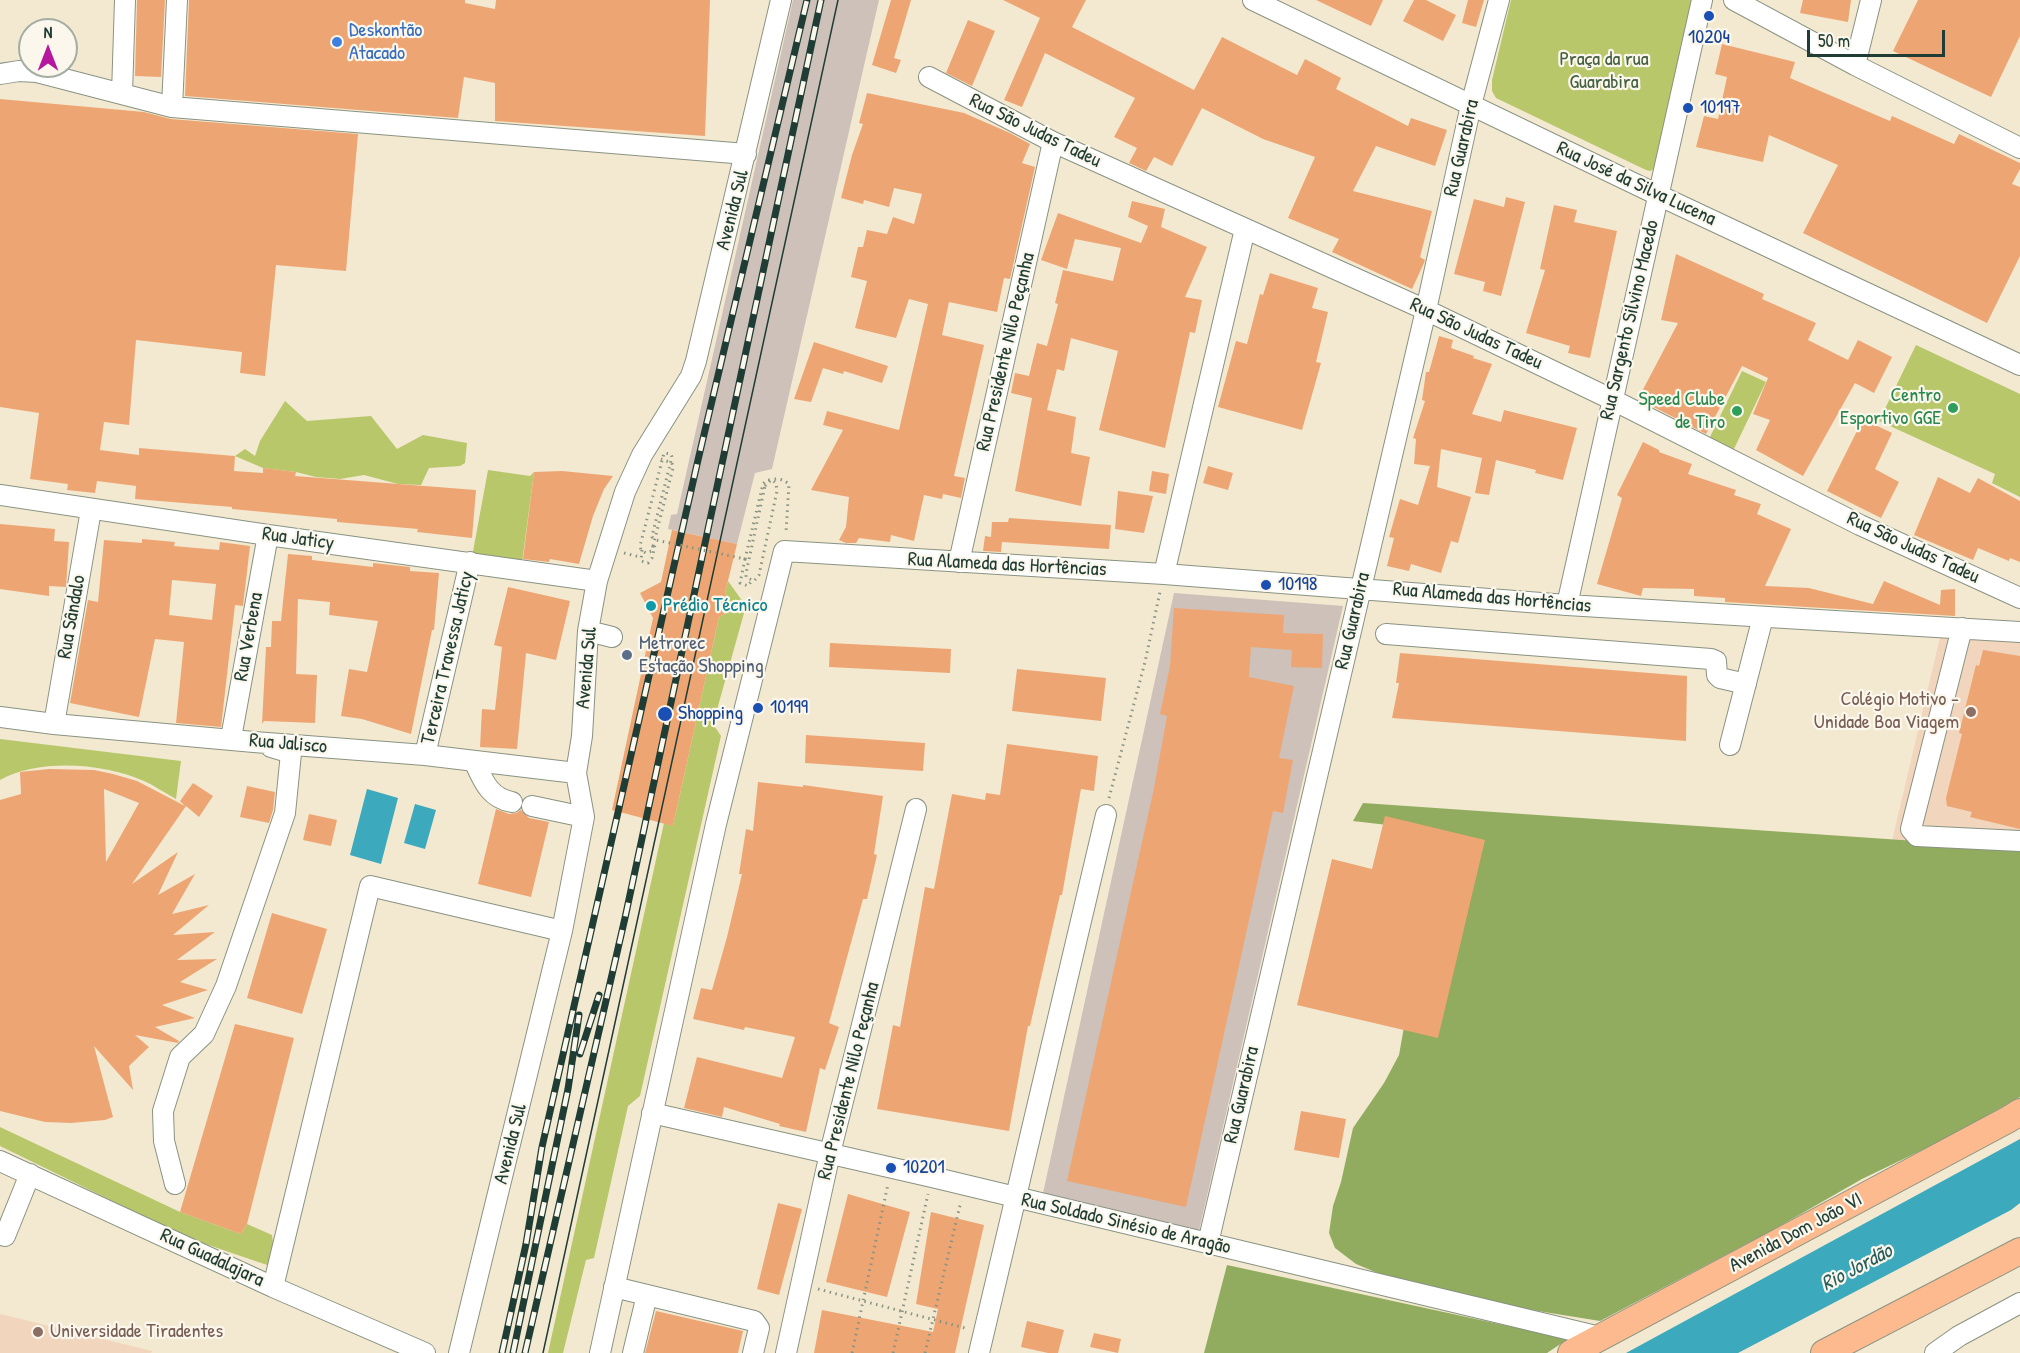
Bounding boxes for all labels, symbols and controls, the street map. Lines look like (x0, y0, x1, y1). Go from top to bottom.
marker: 10204 (1702, 9, 1716, 23)
north arrow (18, 18, 78, 78)
scale bar (1810, 18, 1948, 56)
place label: Deskontão Atacado (349, 19, 422, 66)
text: N (44, 21, 52, 43)
place label: 10204 (1688, 26, 1730, 50)
text: 50 m (1818, 28, 1850, 53)
marker: Deskontão Atacado (330, 35, 344, 49)
park label: Praça da rua Guarabira (1559, 48, 1649, 95)
street label: Rua São Judas Tadeu (965, 89, 1105, 173)
place label: 10197 (1700, 96, 1741, 120)
street label: Rua Guarabira (1439, 97, 1485, 199)
marker: 10197 (1681, 101, 1695, 115)
street label: Rua José da Silva Lucena (1553, 137, 1719, 231)
street label: Avenida Sul (711, 167, 755, 253)
street label: Rua Sargento Silvino Macedo (1595, 218, 1665, 422)
street label: Rua Presidente Nilo Peçanha (971, 251, 1041, 453)
street label: Rua São Judas Tadeu (1406, 293, 1546, 375)
place label: Centro Esportivo GGE (1840, 384, 1941, 431)
place label: Speed Clube de Tiro (1638, 388, 1725, 435)
marker: Centro Esportivo GGE (1946, 401, 1960, 415)
marker: Speed Clube de Tiro (1730, 404, 1744, 418)
street label: Rua São Judas Tadeu (1843, 507, 1983, 589)
street label: Rua Jaticy (261, 522, 335, 556)
street label: Rua Alameda das Hortências (907, 548, 1107, 582)
street label: Terceira Travessa Jaticy (416, 569, 480, 747)
street label: Rua Guarabira (1330, 570, 1376, 672)
street label: Rua Sândalo (53, 573, 91, 661)
place label: 10198 (1278, 573, 1317, 597)
street label: Rua Alameda das Hortências (1392, 577, 1592, 619)
marker: 10198 (1259, 578, 1273, 592)
street label: Rua Verbena (229, 591, 269, 683)
place label: Prédio Técnico (663, 594, 768, 618)
marker: Prédio Técnico (644, 599, 658, 613)
street label: Avenida Sul (571, 626, 603, 710)
place label: Metrorec Estação Shopping (639, 632, 764, 679)
marker: Metrorec Estação Shopping (620, 648, 634, 662)
place label: Colégio Motivo - Unidade Boa Viagem (1814, 688, 1959, 735)
place label: 10199 (770, 696, 808, 720)
marker: 10199 (751, 701, 765, 715)
place label: Shopping (678, 702, 743, 726)
marker: Shopping (656, 705, 674, 723)
marker: Colégio Motivo - Unidade Boa Viagem (1964, 705, 1978, 719)
street label: Rua Jalisco (248, 729, 328, 759)
street label: Rua Presidente Nilo Peçanha (813, 980, 885, 1182)
street label: Rua Guarabira (1219, 1044, 1265, 1146)
street label: Avenida Sul (489, 1101, 533, 1187)
place label: 10201 (903, 1156, 945, 1180)
marker: 10201 (884, 1161, 898, 1175)
street label: Rua Soldado Sinésio de Aragão (1019, 1188, 1233, 1260)
street label: Avenida Dom João VI (1725, 1188, 1867, 1278)
street label: Rua Guadalajara (156, 1223, 268, 1293)
water label: Rio Jordão (1817, 1239, 1897, 1297)
place label: Universidade Tiradentes (50, 1320, 223, 1344)
marker: Universidade Tiradentes (31, 1325, 45, 1339)

